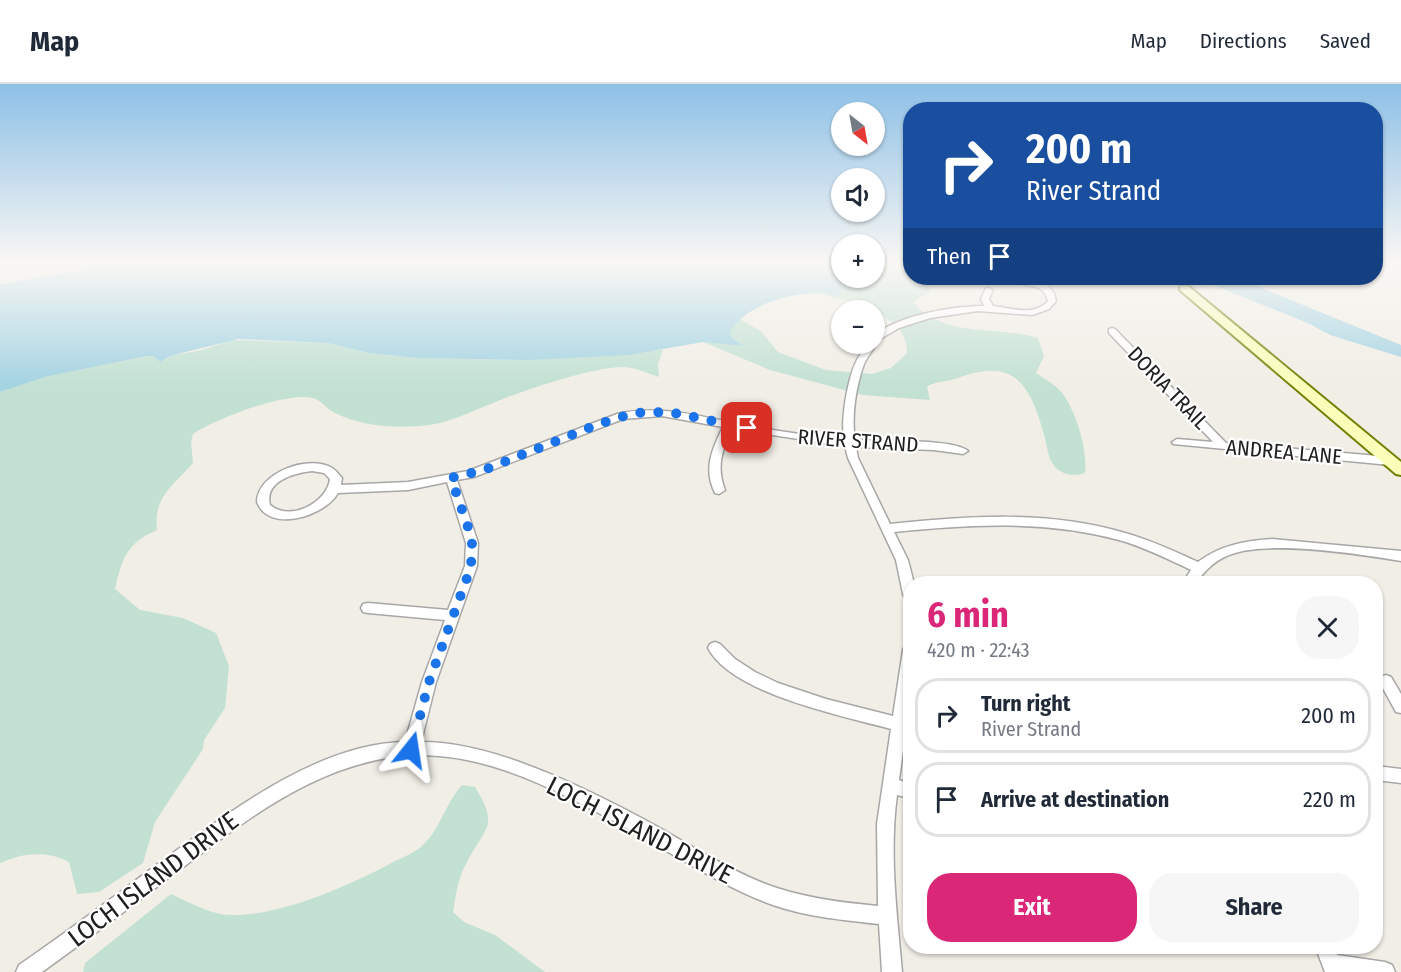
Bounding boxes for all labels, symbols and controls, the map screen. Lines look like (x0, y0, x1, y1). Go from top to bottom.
text: Map (30, 25, 79, 58)
text: Map (1130, 28, 1167, 54)
text: Directions (1200, 28, 1287, 54)
text: Saved (1320, 28, 1371, 54)
north arrow (831, 102, 885, 156)
map controls (831, 102, 885, 354)
text: 200 m (1026, 124, 1132, 174)
icon: right (927, 126, 1005, 204)
button: sound (831, 168, 885, 222)
text: River Strand (1026, 175, 1161, 207)
button: + (831, 234, 885, 288)
icon: arrive (983, 240, 1016, 273)
text: Then (927, 243, 971, 270)
button: − (831, 300, 885, 354)
street label: DORIA TRAIL (1122, 341, 1214, 435)
pin (721, 402, 772, 453)
icon: arrive (730, 411, 763, 444)
street label: RIVER STRAND (797, 424, 919, 458)
street label: ANDREA LANE (1225, 434, 1343, 470)
text: 6 min (927, 593, 1009, 637)
button: close (1296, 596, 1359, 659)
text: 420 m · 22:43 (927, 638, 1030, 662)
text: Turn right (981, 690, 1070, 717)
icon: right (930, 699, 963, 732)
text: 200 m (1301, 702, 1356, 729)
text: River Strand (981, 717, 1081, 741)
position arrow (379, 718, 443, 782)
street label: LOCH ISLAND DRIVE (541, 770, 738, 891)
icon: arrive (930, 783, 963, 816)
text: Arrive at destination (981, 786, 1169, 813)
text: 220 m (1303, 786, 1356, 813)
street label: LOCH ISLAND DRIVE (62, 805, 245, 954)
button: Exit (927, 873, 1137, 942)
button: Share (1149, 873, 1359, 942)

